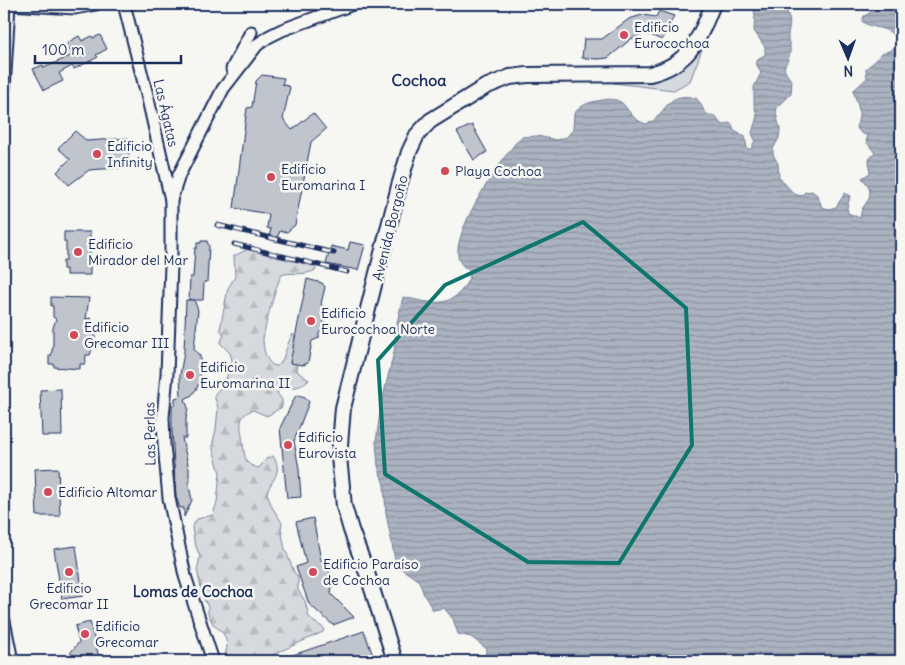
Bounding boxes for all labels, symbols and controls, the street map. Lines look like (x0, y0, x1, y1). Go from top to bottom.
place label: Edificio Eurocochoa (634, 18, 710, 52)
marker: Edificio Eurocochoa (618, 29, 630, 41)
scale bar (35, 32, 181, 64)
north arrow (822, 32, 872, 82)
text: 100 m (42, 40, 84, 59)
text: N (843, 62, 854, 80)
district label: Cochoa (392, 70, 446, 90)
street label: Las Ágatas (149, 77, 183, 149)
place label: Edificio Infinity (107, 137, 153, 171)
marker: Edificio Infinity (91, 148, 103, 160)
place label: Edificio Euromarina I (281, 160, 365, 194)
place label: Playa Cochoa (455, 162, 542, 180)
marker: Playa Cochoa (439, 165, 451, 177)
marker: Edificio Euromarina I (265, 171, 277, 183)
street label: Avenida Borgoño (368, 173, 412, 283)
place label: Edificio Mirador del Mar (88, 235, 188, 269)
marker: Edificio Mirador del Mar (72, 246, 84, 258)
place label: Edificio Eurocochoa Norte (321, 304, 435, 338)
marker: Edificio Eurocochoa Norte (305, 315, 317, 327)
place label: Edificio Grecomar III (84, 318, 169, 352)
marker: Edificio Grecomar III (68, 329, 80, 341)
place label: Edificio Euromarina II (200, 358, 290, 392)
marker: Edificio Euromarina II (184, 369, 196, 381)
street label: Las Perlas (140, 402, 160, 466)
place label: Edificio Eurovista (298, 428, 357, 462)
marker: Edificio Eurovista (282, 439, 294, 451)
place label: Edificio Altomar (58, 483, 158, 501)
marker: Edificio Altomar (42, 486, 54, 498)
place label: Edificio Paraíso de Cochoa (323, 555, 419, 589)
marker: Edificio Grecomar II (63, 566, 75, 578)
marker: Edificio Paraíso de Cochoa (307, 566, 319, 578)
place label: Edificio Grecomar II (29, 579, 109, 613)
district label: Lomas de Cochoa (133, 582, 254, 601)
place label: Edificio Grecomar (95, 617, 159, 651)
marker: Edificio Grecomar (79, 628, 91, 640)

